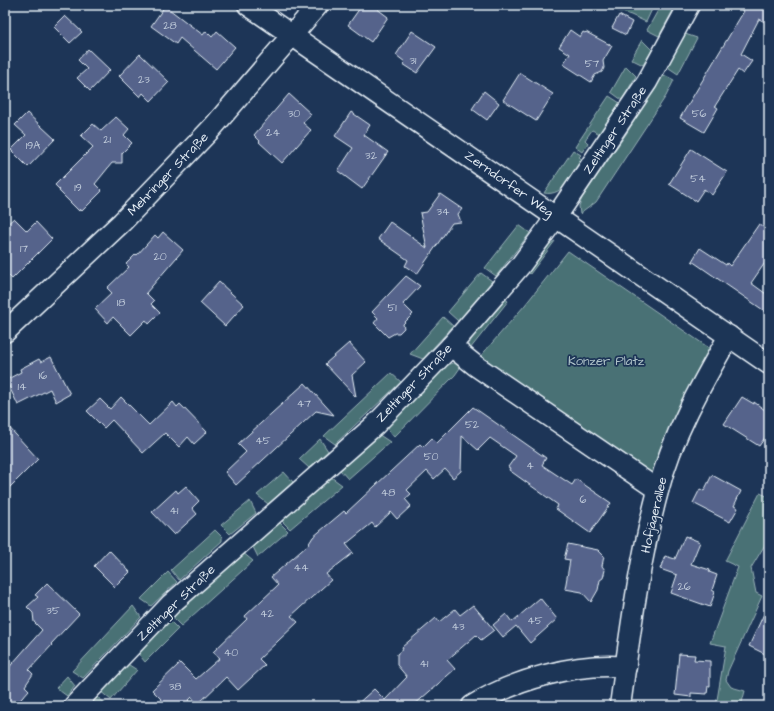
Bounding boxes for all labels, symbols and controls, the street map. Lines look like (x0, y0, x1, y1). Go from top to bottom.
house number: 28 (163, 18, 177, 33)
house number: 31 (409, 53, 417, 68)
house number: 57 (585, 56, 600, 71)
house number: 23 (138, 72, 150, 87)
street label: Zeltinger Straße (579, 82, 652, 178)
house number: 30 (288, 106, 300, 121)
house number: 56 (692, 106, 706, 121)
house number: 24 (266, 125, 280, 140)
street label: Mehringer Straße (123, 128, 213, 220)
house number: 21 (103, 132, 111, 147)
house number: 19A (26, 138, 40, 153)
street label: Zerndorfer Weg (460, 146, 557, 223)
house number: 32 (365, 148, 378, 163)
house number: 54 (690, 171, 706, 186)
house number: 19 (74, 180, 82, 195)
house number: 34 (436, 204, 450, 219)
house number: 17 (20, 241, 28, 256)
house number: 20 (153, 249, 167, 264)
house number: 18 (117, 295, 125, 310)
house number: 51 (387, 300, 397, 315)
street label: Zeltinger Straße (372, 340, 457, 427)
park label: Konzer Platz (568, 352, 645, 370)
house number: 16 (39, 368, 47, 383)
house number: 14 (18, 379, 27, 394)
house number: 47 (297, 396, 311, 411)
house number: 52 (465, 417, 480, 432)
house number: 45 (255, 433, 271, 448)
house number: 50 (424, 449, 438, 464)
house number: 4 (526, 458, 534, 473)
street label: Hofjägerallee (637, 475, 672, 555)
house number: 48 (381, 485, 395, 500)
house number: 6 (580, 492, 587, 507)
house number: 41 (170, 503, 179, 518)
house number: 44 (294, 560, 309, 575)
street label: Zeltinger Straße (133, 561, 220, 646)
house number: 26 (677, 579, 691, 594)
house number: 35 (46, 603, 60, 618)
house number: 42 (260, 606, 275, 621)
house number: 45 (527, 613, 543, 628)
house number: 43 (451, 619, 465, 634)
house number: 40 (224, 645, 238, 660)
house number: 41 (420, 656, 429, 671)
house number: 38 (169, 679, 181, 694)

